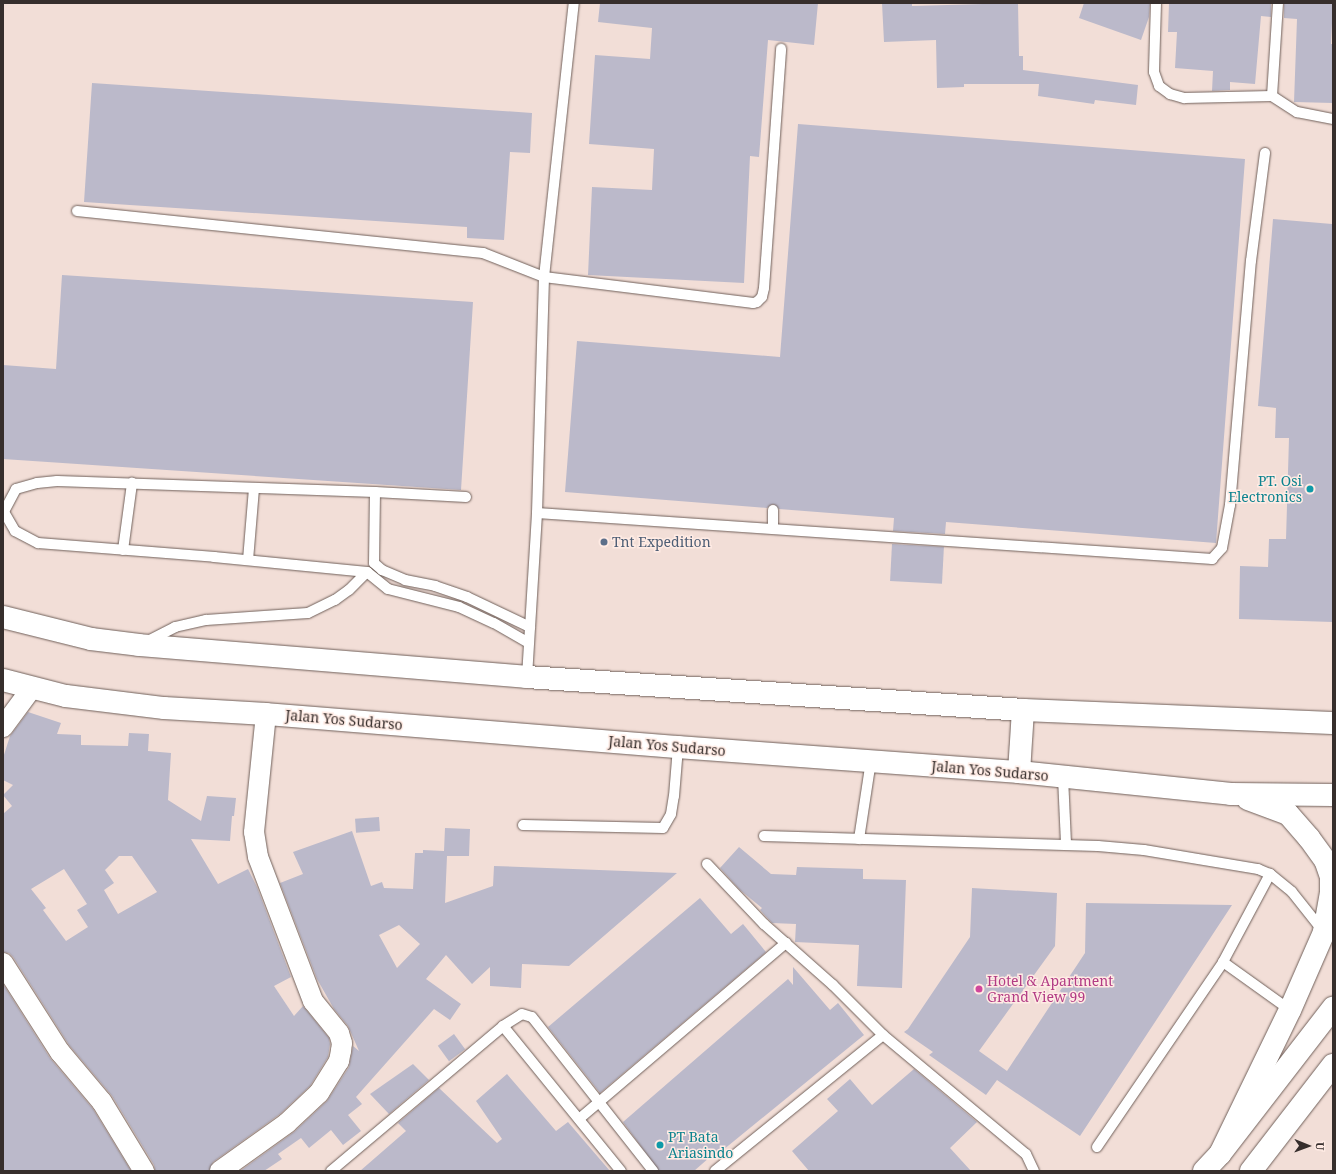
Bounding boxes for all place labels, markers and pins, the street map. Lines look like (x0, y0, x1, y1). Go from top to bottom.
place label: PT. Osi Electronics (1228, 473, 1302, 506)
marker: PT. Osi Electronics (1305, 484, 1315, 494)
place label: Tnt Expedition (612, 534, 711, 550)
marker: Tnt Expedition (599, 537, 609, 547)
place label: Hotel & Apartment Grand View 99 (987, 973, 1113, 1006)
marker: Hotel & Apartment Grand View 99 (974, 984, 984, 994)
place label: PT Bata Ariasindo (668, 1129, 733, 1162)
marker: PT Bata Ariasindo (655, 1140, 665, 1150)

